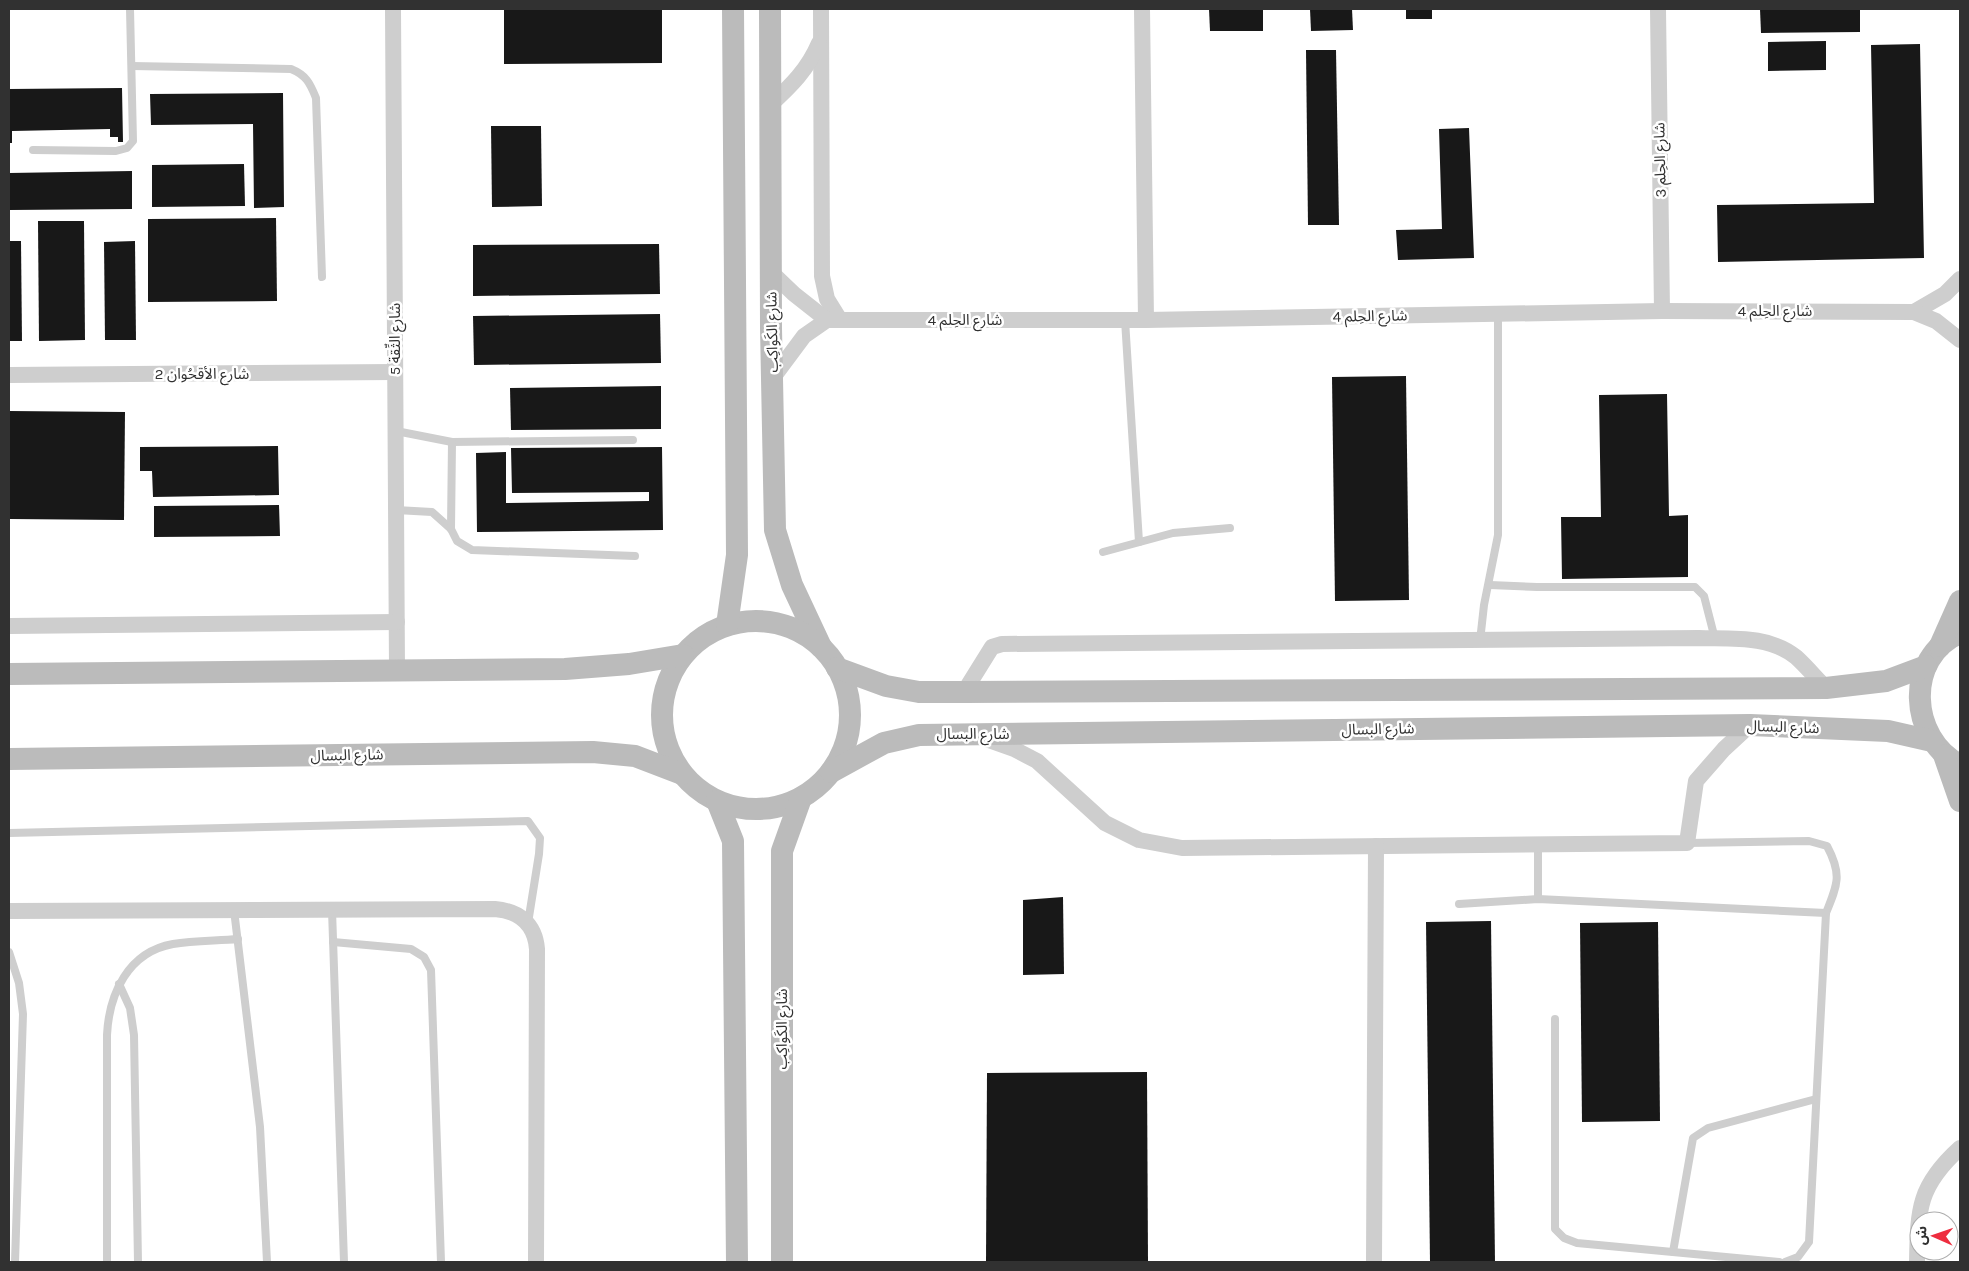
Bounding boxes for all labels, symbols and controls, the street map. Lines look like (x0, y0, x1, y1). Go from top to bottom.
street label: شارع الحِلم 3 (1650, 122, 1673, 198)
street label: شارع الكَواكِب (762, 291, 785, 373)
street label: شارع الثِّقة 5 (384, 302, 407, 375)
street label: شارع الحِلم 4 (1738, 302, 1813, 323)
street label: شارع الحِلم 4 (1332, 306, 1408, 329)
street label: شارع الحِلم 4 (928, 311, 1003, 332)
street label: شارع الأقحُوان 2 (155, 365, 250, 386)
street label: شارع البسال (1746, 717, 1820, 740)
street label: شارع البسال (1341, 719, 1415, 742)
street label: شارع البسال (937, 725, 1010, 746)
street label: شارع البسال (310, 745, 384, 768)
street label: شارع الكَواكِب (773, 988, 794, 1070)
north arrow (1909, 1211, 1959, 1261)
text: ش (1913, 1226, 1930, 1245)

